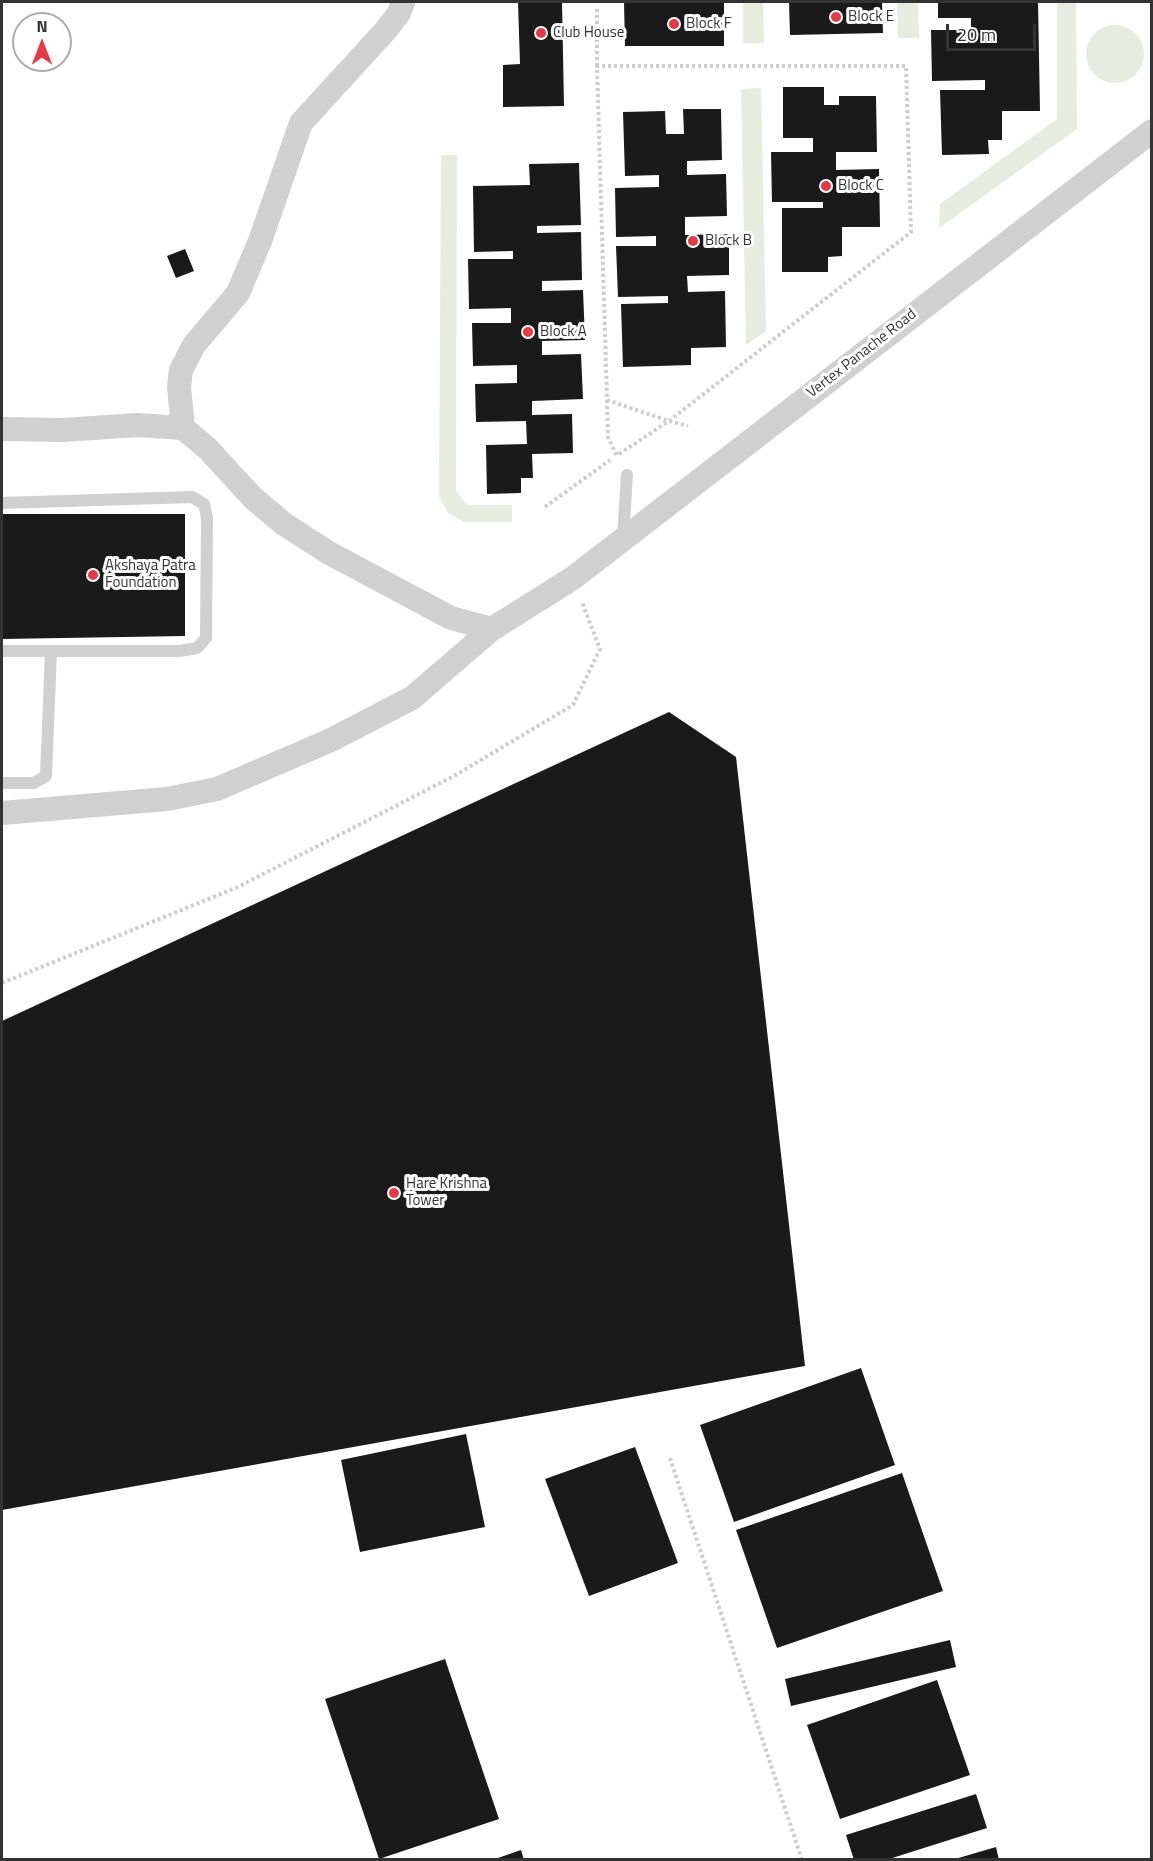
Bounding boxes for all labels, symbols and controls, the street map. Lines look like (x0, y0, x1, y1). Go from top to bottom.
place label: Block E (848, 8, 894, 26)
marker: Block E (829, 10, 843, 24)
north arrow (12, 12, 72, 72)
scale bar (949, 12, 1039, 50)
text: N (36, 14, 48, 38)
place label: Block F (686, 15, 732, 33)
marker: Block F (667, 17, 681, 31)
text: 20 m (957, 21, 996, 48)
place label: Club House (553, 24, 624, 42)
marker: Club House (534, 26, 548, 40)
place label: Block C (838, 177, 884, 195)
marker: Block C (819, 179, 833, 193)
place label: Block B (705, 232, 752, 250)
marker: Block B (686, 234, 700, 248)
street label: Vertex Panache Road (804, 306, 920, 402)
place label: Block A (540, 323, 587, 341)
marker: Block A (521, 325, 535, 339)
place label: Akshaya Patra Foundation (105, 557, 196, 592)
marker: Akshaya Patra Foundation (86, 568, 100, 582)
place label: Hare Krishna Tower (406, 1175, 487, 1210)
marker: Hare Krishna Tower (387, 1186, 401, 1200)

